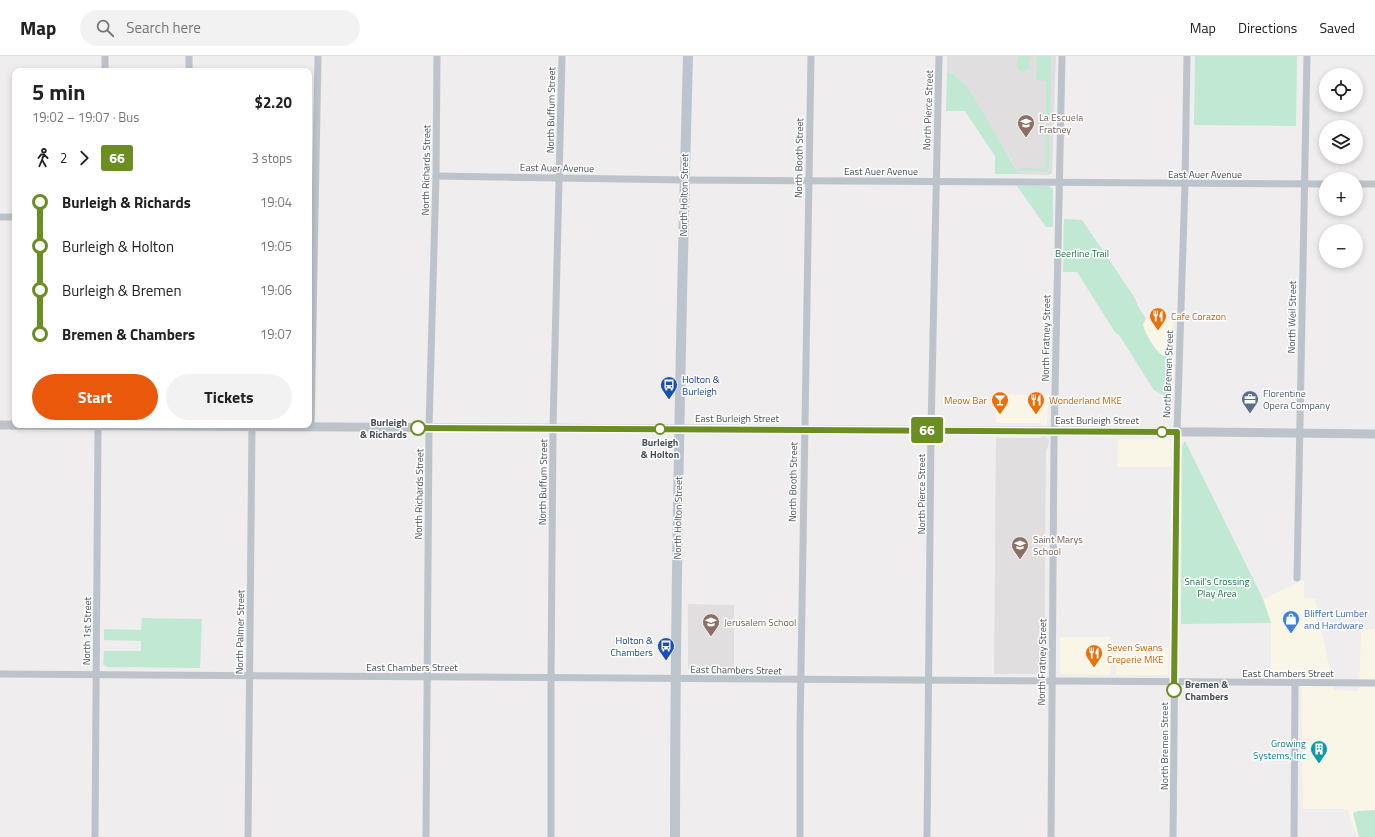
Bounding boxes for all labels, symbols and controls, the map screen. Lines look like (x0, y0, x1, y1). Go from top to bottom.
search box (80, 10, 360, 46)
text: Map (20, 13, 56, 42)
text: Search here (126, 16, 201, 39)
icon: search (94, 17, 116, 39)
text: Map (1190, 17, 1216, 38)
text: Directions (1238, 17, 1297, 38)
text: Saved (1319, 17, 1355, 38)
street label: North Buffum Street (543, 66, 559, 153)
map controls (1319, 68, 1363, 268)
button: locate (1319, 68, 1363, 112)
street label: North Pierce Street (919, 69, 937, 150)
text: 5 min (32, 75, 85, 109)
text: $2.20 (255, 91, 292, 114)
text: 19:02 – 19:07 · Bus (32, 107, 139, 127)
place label: La Escuela Fratney (1039, 110, 1083, 137)
school or university icon: La Escuela Fratney (1016, 113, 1036, 138)
street label: North Booth Street (791, 117, 807, 198)
button: layers (1319, 120, 1363, 164)
street label: North Richards Street (418, 124, 434, 216)
icon: walk (32, 147, 54, 169)
icon: forward (73, 147, 95, 169)
text: 66 (109, 147, 125, 168)
text: 2 (60, 148, 67, 168)
text: 3 stops (251, 148, 292, 168)
street label: North Holton Street (676, 153, 692, 237)
street label: East Auer Avenue (520, 160, 594, 176)
street label: East Auer Avenue (844, 164, 918, 179)
street label: East Auer Avenue (1168, 167, 1242, 182)
button: + (1319, 172, 1363, 216)
text: Burleigh & Richards (62, 191, 191, 214)
text: 19:04 (260, 192, 292, 212)
button: − (1319, 224, 1363, 268)
text: Burleigh & Holton (62, 235, 174, 258)
text: 19:05 (260, 236, 292, 256)
park label: Beerline Trail (1055, 246, 1109, 261)
text: Burleigh & Bremen (62, 279, 181, 302)
text: 19:06 (260, 280, 292, 300)
street label: North Weil Street (1284, 280, 1300, 353)
street label: North Fratney Street (1038, 294, 1054, 381)
restaurant icon: Cafe Corazon (1148, 306, 1168, 331)
place label: Cafe Corazon (1171, 309, 1226, 324)
text: Bremen & Chambers (62, 323, 195, 346)
text: 19:07 (260, 324, 292, 344)
street label: North Bremen Street (1159, 329, 1177, 418)
place label: Holton & Burleigh (682, 372, 720, 399)
button: Start (32, 374, 158, 420)
button: Tickets (166, 374, 292, 420)
bus stop icon: Holton & Burleigh (659, 375, 679, 400)
place label: Florentine Opera Company (1263, 386, 1330, 413)
office icon: Florentine Opera Company (1240, 389, 1260, 414)
bar icon: Meow Bar (990, 390, 1010, 415)
restaurant icon: Wonderland MKE (1026, 390, 1046, 415)
place label: Meow Bar (944, 393, 988, 408)
place label: Wonderland MKE (1049, 393, 1122, 408)
street label: East Burleigh Street (695, 411, 779, 426)
street label: East Burleigh Street (1055, 413, 1139, 428)
place label: Burleigh & Richards (360, 415, 407, 442)
line badge: 66 (909, 417, 945, 443)
text: 66 (919, 419, 935, 440)
marker: Burleigh & Richards (410, 420, 426, 436)
marker: Burleigh & Holton (654, 423, 666, 435)
unlabelled marker (1156, 426, 1168, 438)
place label: Burleigh & Holton (641, 435, 679, 462)
street label: North Buffum Street (535, 438, 551, 525)
street label: North Booth Street (785, 441, 801, 522)
street label: North Richards Street (411, 448, 427, 540)
street label: North Pierce Street (914, 453, 929, 534)
street label: North Holton Street (670, 476, 686, 560)
place label: Saint Marys School (1033, 532, 1083, 559)
school or university icon: Saint Marys School (1010, 535, 1030, 560)
park label: Snail's Crossing Play Area (1184, 574, 1250, 601)
street label: North Palmer Street (232, 589, 248, 674)
street label: North 1st Street (79, 596, 95, 665)
place label: Bliffert Lumber and Hardware (1304, 606, 1368, 633)
shop icon: Bliffert Lumber and Hardware (1281, 609, 1301, 634)
school or university icon: Jerusalem School (701, 612, 721, 637)
place label: Jerusalem School (724, 615, 796, 630)
street label: North Fratney Street (1034, 618, 1050, 705)
place label: Holton & Chambers (610, 633, 653, 660)
bus stop icon: Holton & Chambers (656, 636, 676, 661)
place label: Seven Swans Creperie MKE (1107, 640, 1164, 667)
restaurant icon: Seven Swans Creperie MKE (1084, 643, 1104, 668)
street label: East Chambers Street (366, 660, 458, 675)
street label: East Chambers Street (690, 662, 782, 678)
street label: East Chambers Street (1242, 666, 1334, 681)
place label: Bremen & Chambers (1185, 677, 1229, 704)
marker: Bremen & Chambers (1166, 682, 1182, 698)
street label: North Bremen Street (1157, 702, 1172, 790)
place label: Growing Systems, Inc (1253, 736, 1306, 763)
building icon: Growing Systems, Inc (1309, 739, 1329, 764)

